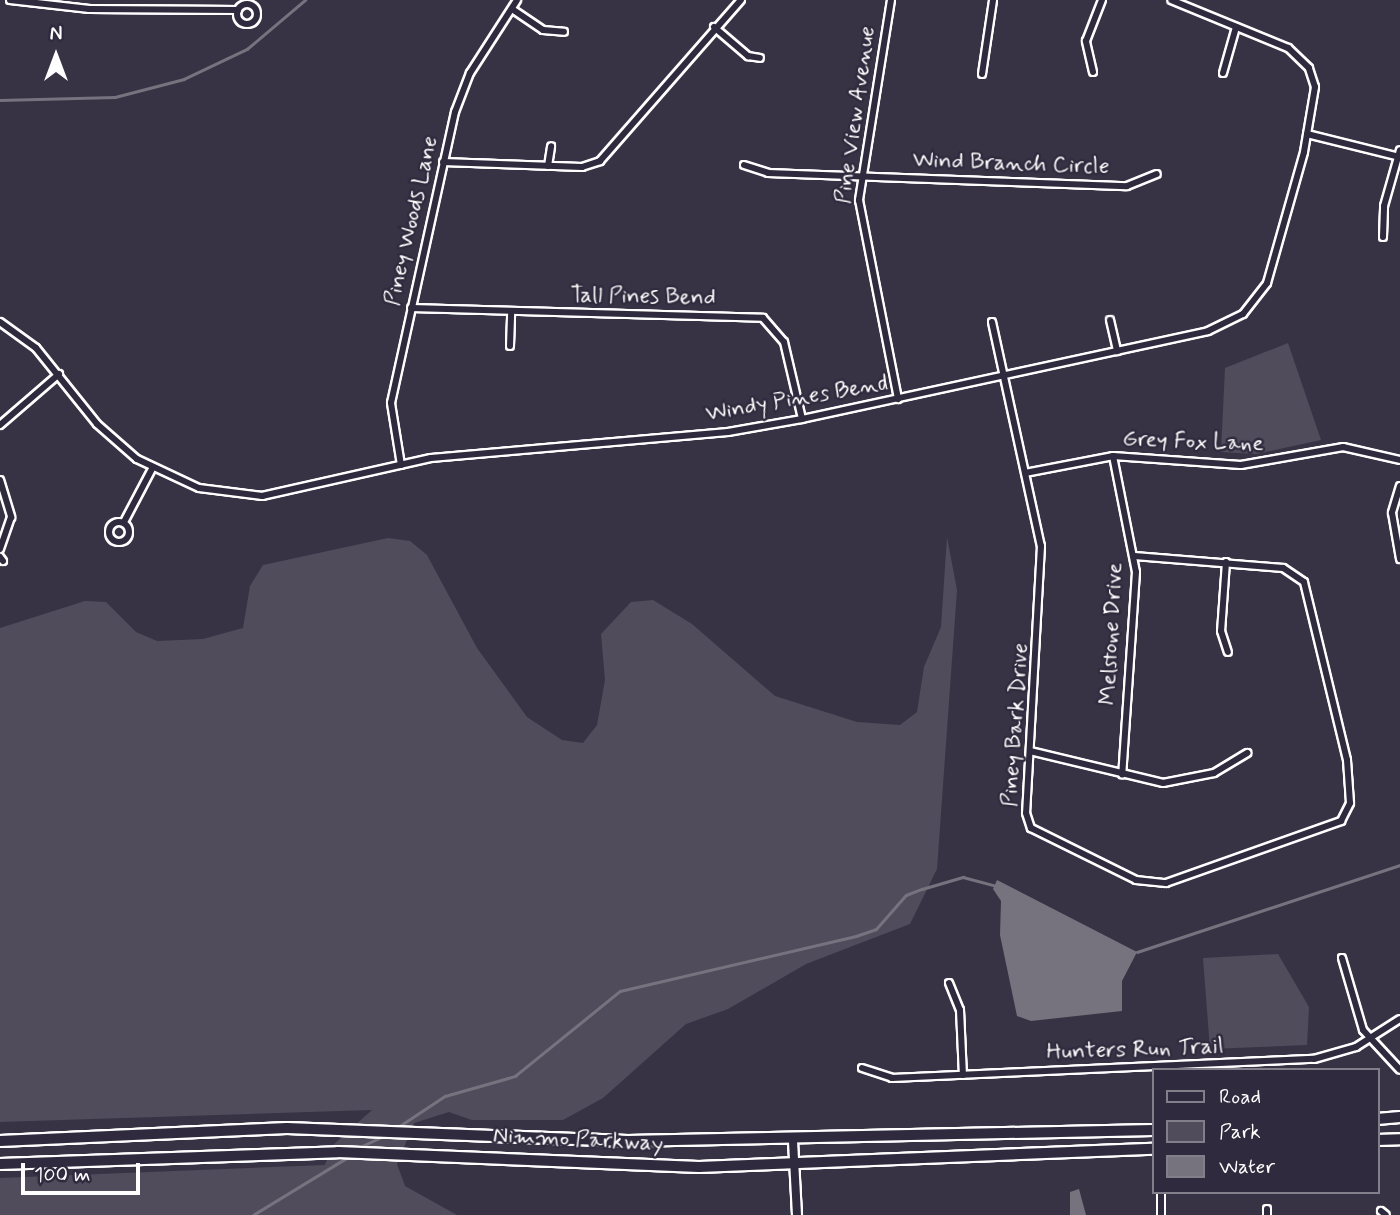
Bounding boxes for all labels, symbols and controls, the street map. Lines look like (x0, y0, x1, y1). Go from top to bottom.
north arrow (21, 21, 91, 91)
text: N (50, 22, 62, 47)
street label: Pine View Avenue (830, 28, 882, 202)
street label: Piney Woods Lane (379, 133, 445, 309)
street label: Wind Branch Circle (912, 147, 1110, 181)
street label: Tall Pines Bend (570, 282, 716, 312)
street label: Windy Pines Bend (708, 370, 886, 428)
street label: Grey Fox Lane (1122, 426, 1264, 458)
street label: Melstone Drive (1095, 563, 1129, 705)
street label: Piney Bark Drive (997, 643, 1035, 807)
street label: Hunters Run Trail (1049, 1033, 1221, 1067)
legend (1152, 1068, 1379, 1194)
text: Road (1219, 1083, 1261, 1111)
text: Park (1219, 1118, 1261, 1146)
street label: Nimmo Parkway (494, 1122, 662, 1158)
scale bar (24, 1148, 144, 1192)
text: Water (1219, 1153, 1275, 1181)
text: 100 m (34, 1161, 90, 1189)

